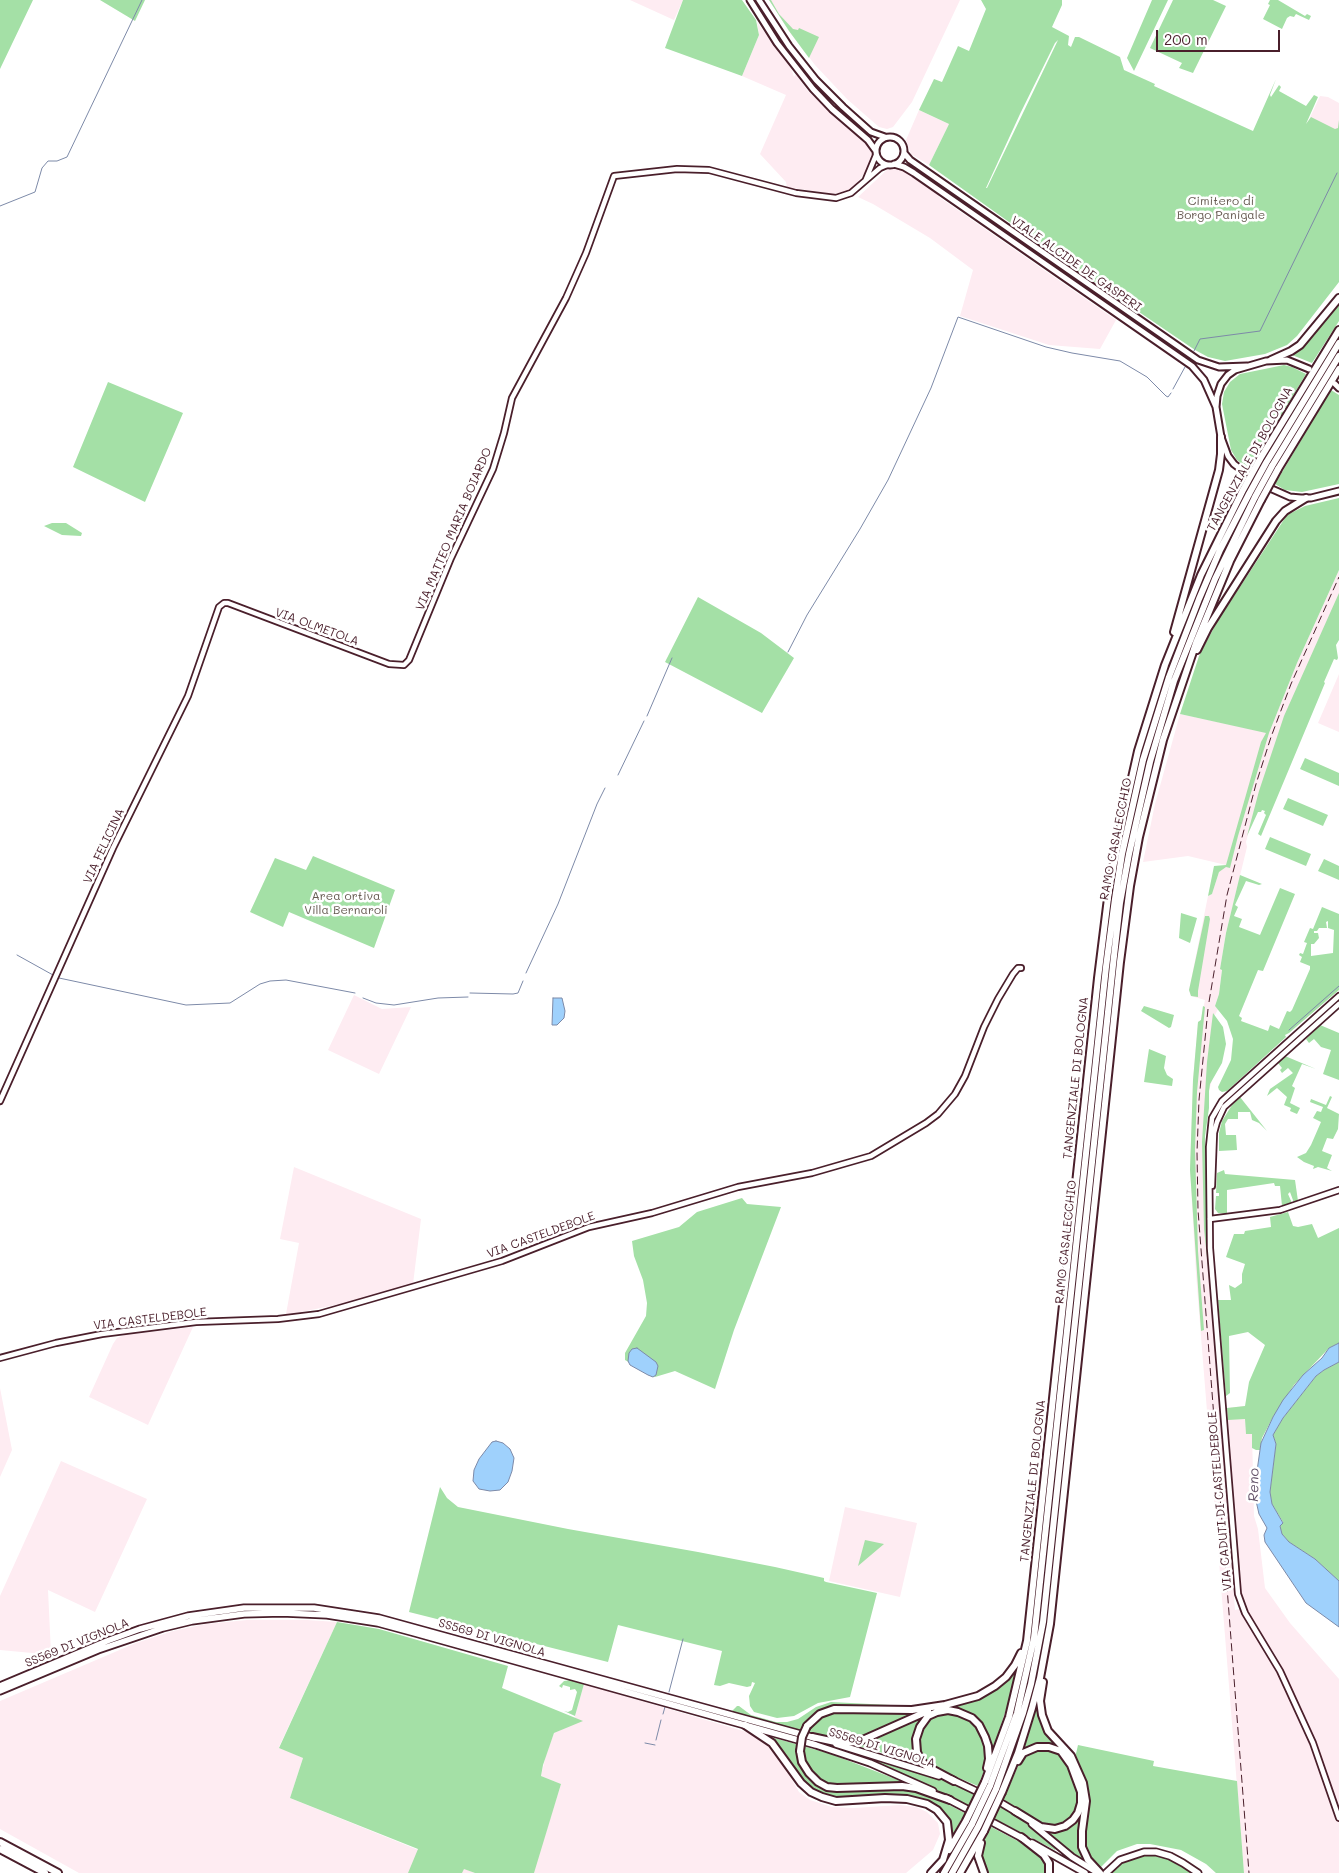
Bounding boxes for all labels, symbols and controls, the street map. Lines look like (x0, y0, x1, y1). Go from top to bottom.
scale bar (1159, 20, 1283, 52)
text: 200 m (1164, 29, 1208, 49)
park label: Cimitero di Borgo Panigale (1177, 194, 1265, 222)
street label: VIALE ALCIDE DE GASPERI (1008, 213, 1144, 315)
street label: TANGENZIALE DI BOLOGNA (1204, 384, 1296, 534)
street label: VIA MATTEO MARIA BOIARDO (413, 445, 495, 613)
street label: VIA OLMETOLA (273, 605, 361, 649)
street label: RAMO CASALECCHIO (1097, 777, 1135, 901)
street label: VIA FELICINA (80, 806, 128, 886)
park label: Area ortiva Villa Bernaroli (304, 889, 388, 917)
street label: TANGENZIALE DI BOLOGNA (1060, 996, 1092, 1160)
street label: RAMO CASALECCHIO (1052, 1179, 1080, 1305)
street label: VIA CASTELDEBOLE (485, 1209, 597, 1261)
street label: VIA CASTELDEBOLE (93, 1305, 207, 1333)
street label: TANGENZIALE DI BOLOGNA (1017, 1399, 1049, 1563)
street label: VIA CADUTI DI CASTELDEBOLE (1205, 1411, 1235, 1591)
water label: Reno (1245, 1468, 1263, 1502)
street label: SS569 DI VIGNOLA (23, 1616, 131, 1670)
street label: SS569 DI VIGNOLA (437, 1616, 547, 1660)
street label: SS569 DI VIGNOLA (827, 1725, 937, 1771)

